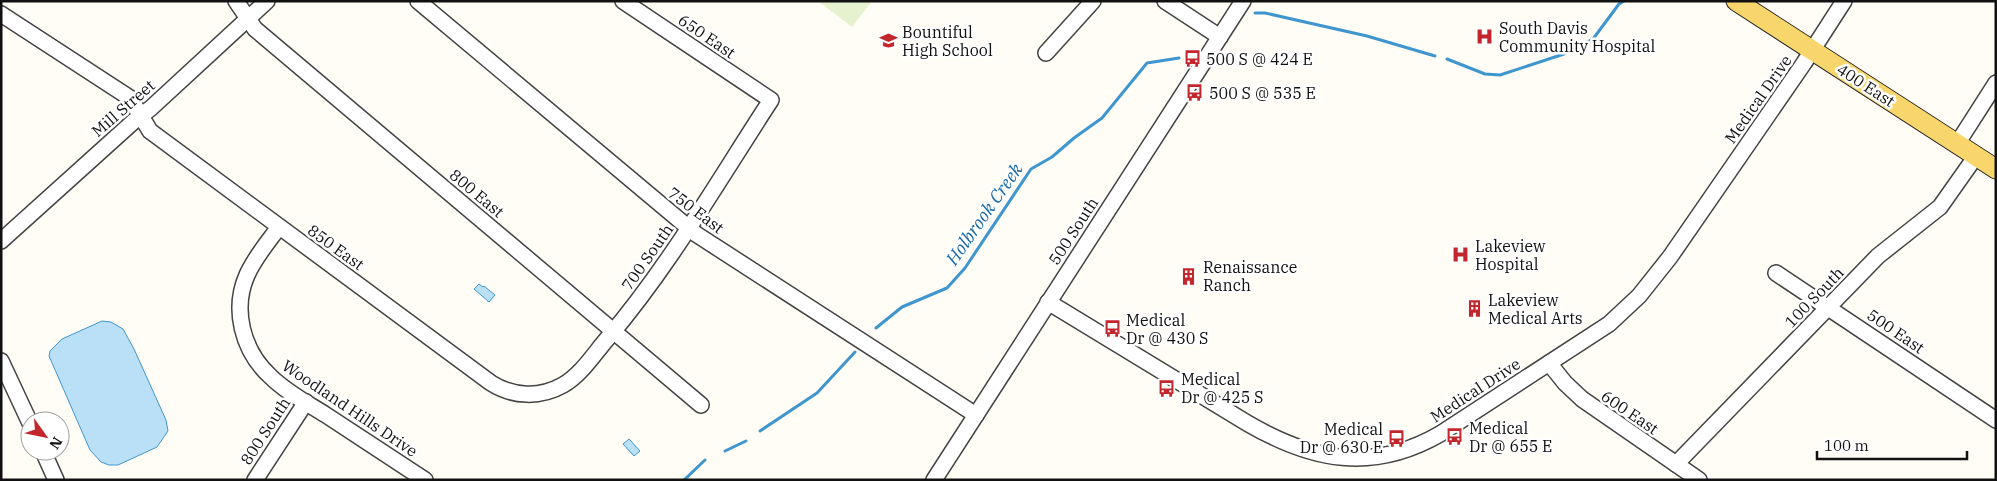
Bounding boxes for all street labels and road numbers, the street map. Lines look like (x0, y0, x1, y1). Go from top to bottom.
street label: 650 East (675, 10, 740, 63)
street label: Medical Drive (1720, 51, 1796, 147)
street label: 400 East (1833, 59, 1899, 111)
street label: Mill Street (87, 75, 159, 141)
street label: 800 East (446, 164, 509, 222)
street label: 750 East (664, 182, 728, 238)
street label: 500 South (1044, 193, 1102, 269)
street label: 850 East (304, 220, 368, 274)
street label: 700 South (617, 220, 677, 294)
street label: 100 South (1780, 263, 1848, 331)
street label: 500 East (1864, 305, 1929, 358)
street label: Medical Drive (1426, 353, 1524, 427)
street label: Woodland Hills Drive (278, 355, 422, 461)
street label: 600 East (1598, 386, 1663, 439)
street label: 800 South (236, 393, 294, 469)

